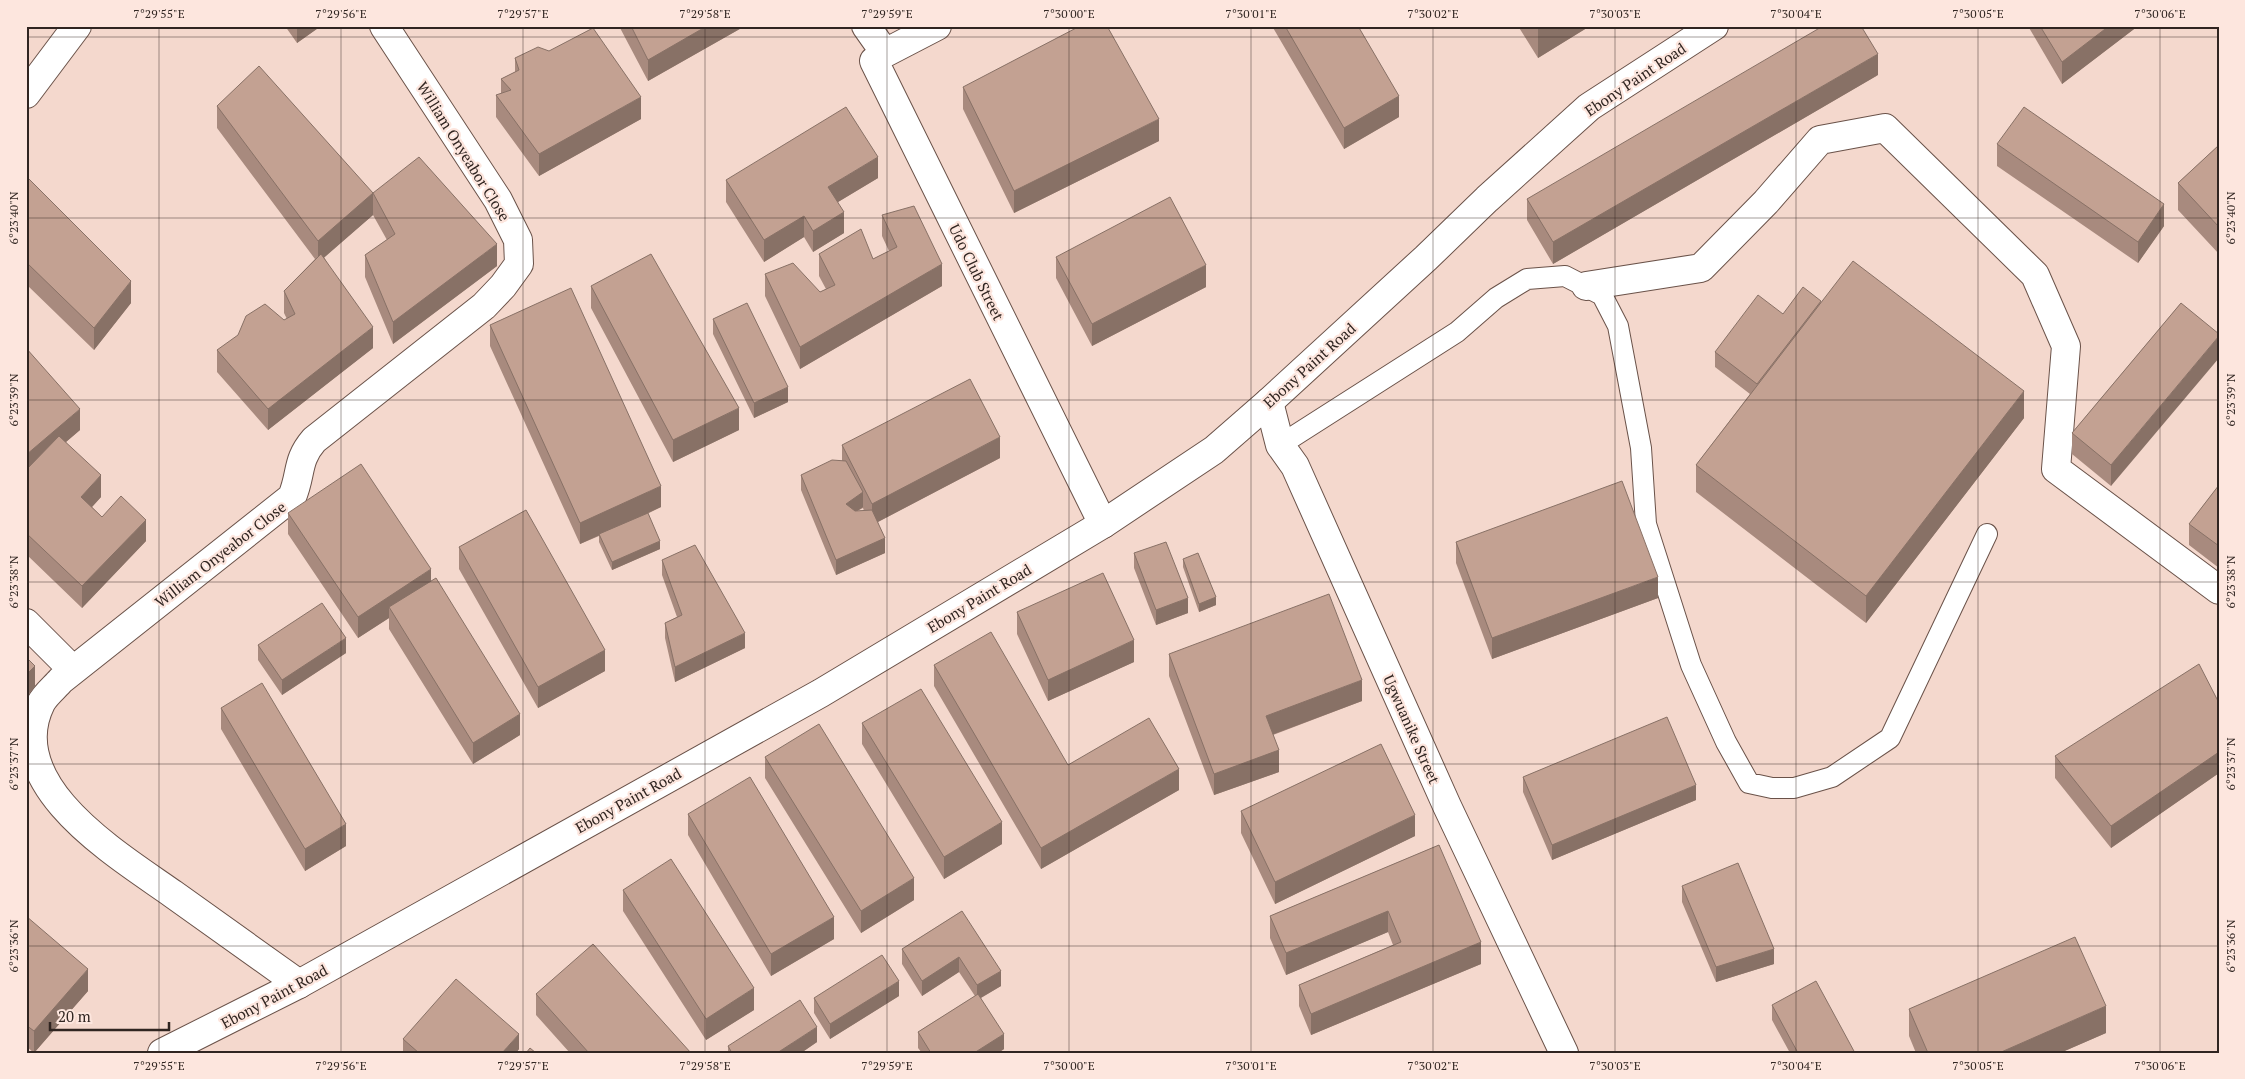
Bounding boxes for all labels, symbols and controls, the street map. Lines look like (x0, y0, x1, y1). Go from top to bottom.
text: 7°29'55"E (133, 6, 185, 21)
text: 7°29'56"E (315, 6, 367, 21)
text: 7°29'57"E (497, 6, 549, 21)
text: 7°29'58"E (679, 6, 731, 21)
text: 7°29'59"E (861, 6, 913, 21)
text: 7°30'00"E (1043, 6, 1095, 21)
text: 7°30'01"E (1225, 6, 1277, 21)
text: 7°30'02"E (1407, 6, 1459, 21)
text: 7°30'03"E (1589, 6, 1641, 21)
text: 7°30'04"E (1770, 6, 1822, 21)
text: 7°30'05"E (1952, 6, 2004, 21)
text: 7°30'06"E (2134, 6, 2186, 21)
street label: Ebony Paint Road (1581, 38, 1689, 120)
street label: William Onyeabor Close (413, 77, 515, 225)
text: 6°23'40"N (6, 191, 21, 245)
text: 6°23'40"N (2223, 191, 2238, 245)
street label: Udo Club Street (945, 220, 1009, 324)
street label: Ebony Paint Road (1258, 318, 1360, 412)
text: 6°23'39"N (6, 373, 21, 427)
text: 6°23'39"N (2223, 373, 2238, 427)
street label: William Onyeabor Close (150, 497, 290, 611)
text: 6°23'38"N (6, 555, 21, 609)
text: 6°23'38"N (2223, 555, 2238, 609)
street label: Ebony Paint Road (923, 559, 1035, 637)
street label: Ugwuanike Street (1379, 671, 1445, 787)
text: 6°23'37"N (6, 737, 21, 791)
text: 6°23'37"N (2223, 737, 2238, 791)
street label: Ebony Paint Road (572, 763, 684, 837)
text: 6°23'36"N (6, 919, 21, 973)
text: 6°23'36"N (2223, 919, 2238, 973)
street label: Ebony Paint Road (217, 959, 331, 1033)
scale bar (50, 999, 169, 1031)
text: 20 m (58, 1006, 91, 1026)
text: 7°29'55"E (133, 1058, 185, 1073)
text: 7°29'56"E (315, 1058, 367, 1073)
text: 7°29'57"E (497, 1058, 549, 1073)
text: 7°29'58"E (679, 1058, 731, 1073)
text: 7°29'59"E (861, 1058, 913, 1073)
text: 7°30'00"E (1043, 1058, 1095, 1073)
text: 7°30'01"E (1225, 1058, 1277, 1073)
text: 7°30'02"E (1407, 1058, 1459, 1073)
text: 7°30'03"E (1589, 1058, 1641, 1073)
text: 7°30'04"E (1770, 1058, 1822, 1073)
text: 7°30'05"E (1952, 1058, 2004, 1073)
text: 7°30'06"E (2134, 1058, 2186, 1073)

